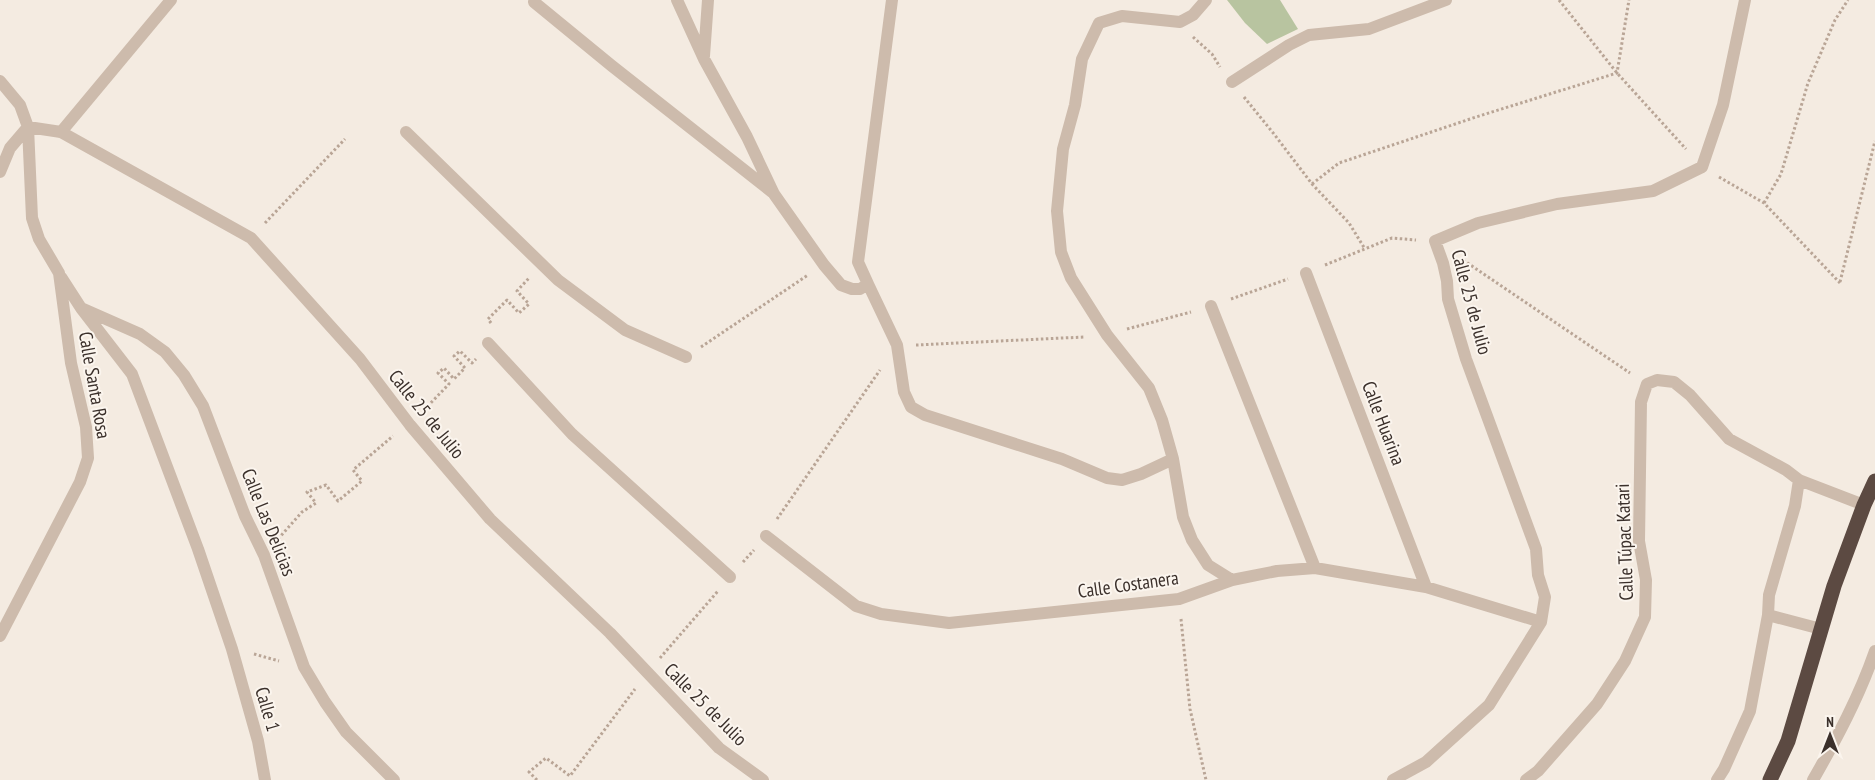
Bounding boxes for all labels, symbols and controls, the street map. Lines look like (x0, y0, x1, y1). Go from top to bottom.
street label: Calle 25 de Julio (1446, 247, 1498, 357)
street label: Calle Santa Rosa (74, 330, 116, 440)
street label: Calle 25 de Julio (384, 365, 470, 463)
street label: Calle Huarina (1357, 378, 1411, 468)
street label: Calle Las Delicias (237, 465, 301, 579)
street label: Calle Túpac Katari (1610, 483, 1638, 601)
street label: Calle Costanera (1076, 565, 1180, 603)
street label: Calle 25 de Julio (659, 657, 753, 751)
street label: Calle 1 (250, 684, 286, 734)
north arrow (1805, 710, 1855, 760)
text: N (1826, 713, 1834, 731)

